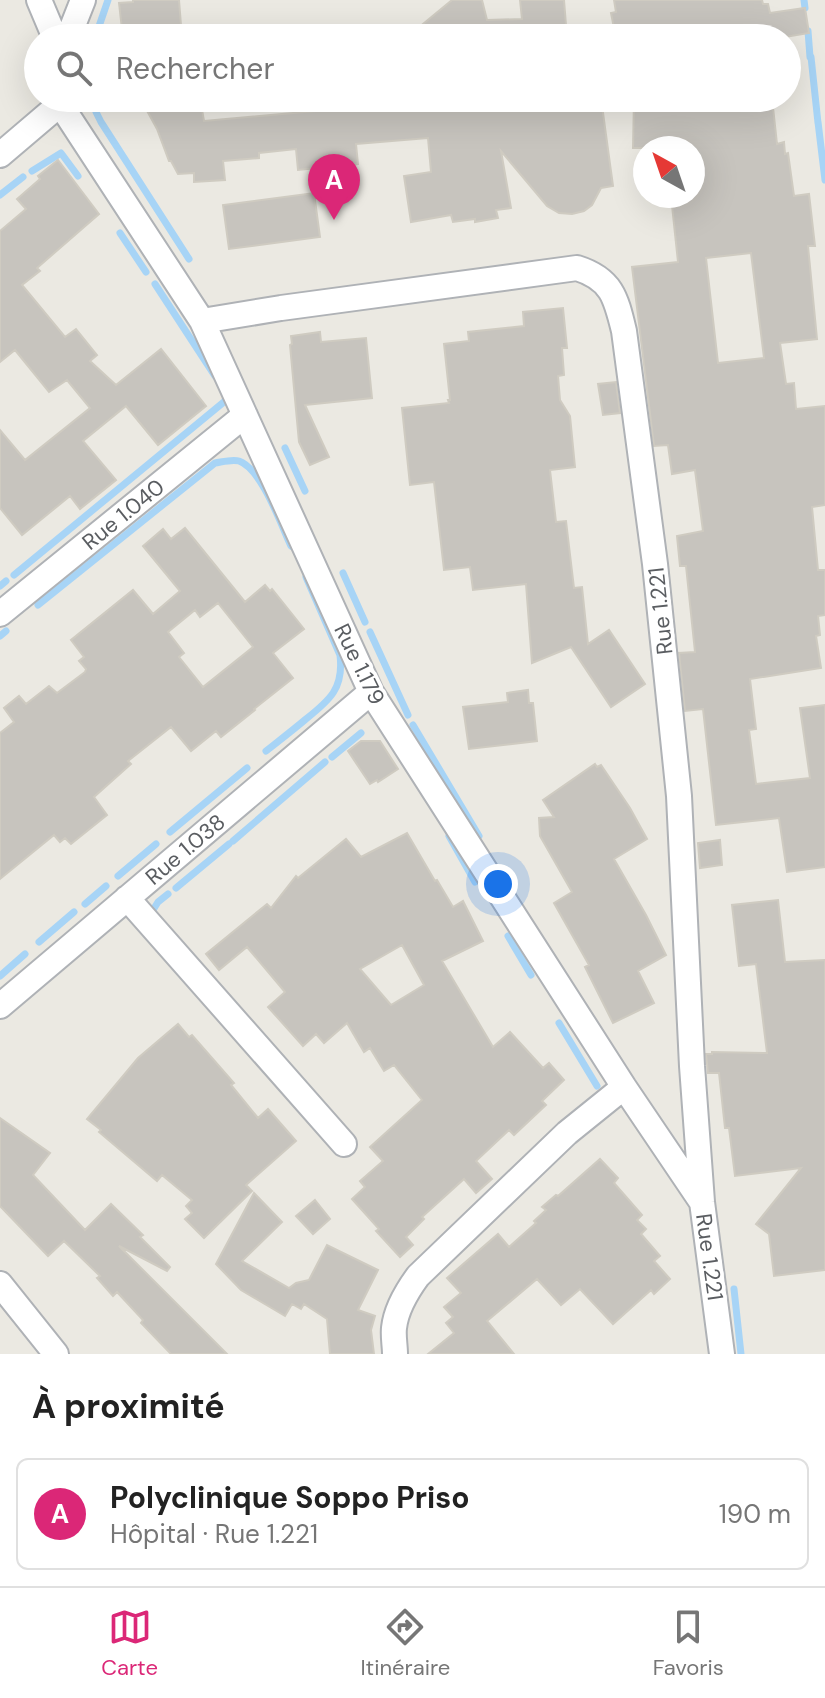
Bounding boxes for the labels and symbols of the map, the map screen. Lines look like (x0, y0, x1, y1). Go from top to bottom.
north arrow (633, 136, 705, 208)
pin: A (308, 154, 360, 220)
street label: Rue 1.040 (76, 472, 170, 556)
street label: Rue 1.221 (642, 566, 679, 656)
street label: Rue 1.179 (328, 619, 392, 709)
street label: Rue 1.038 (139, 807, 231, 891)
your location (478, 864, 518, 904)
street label: Rue 1.221 (689, 1212, 730, 1302)

